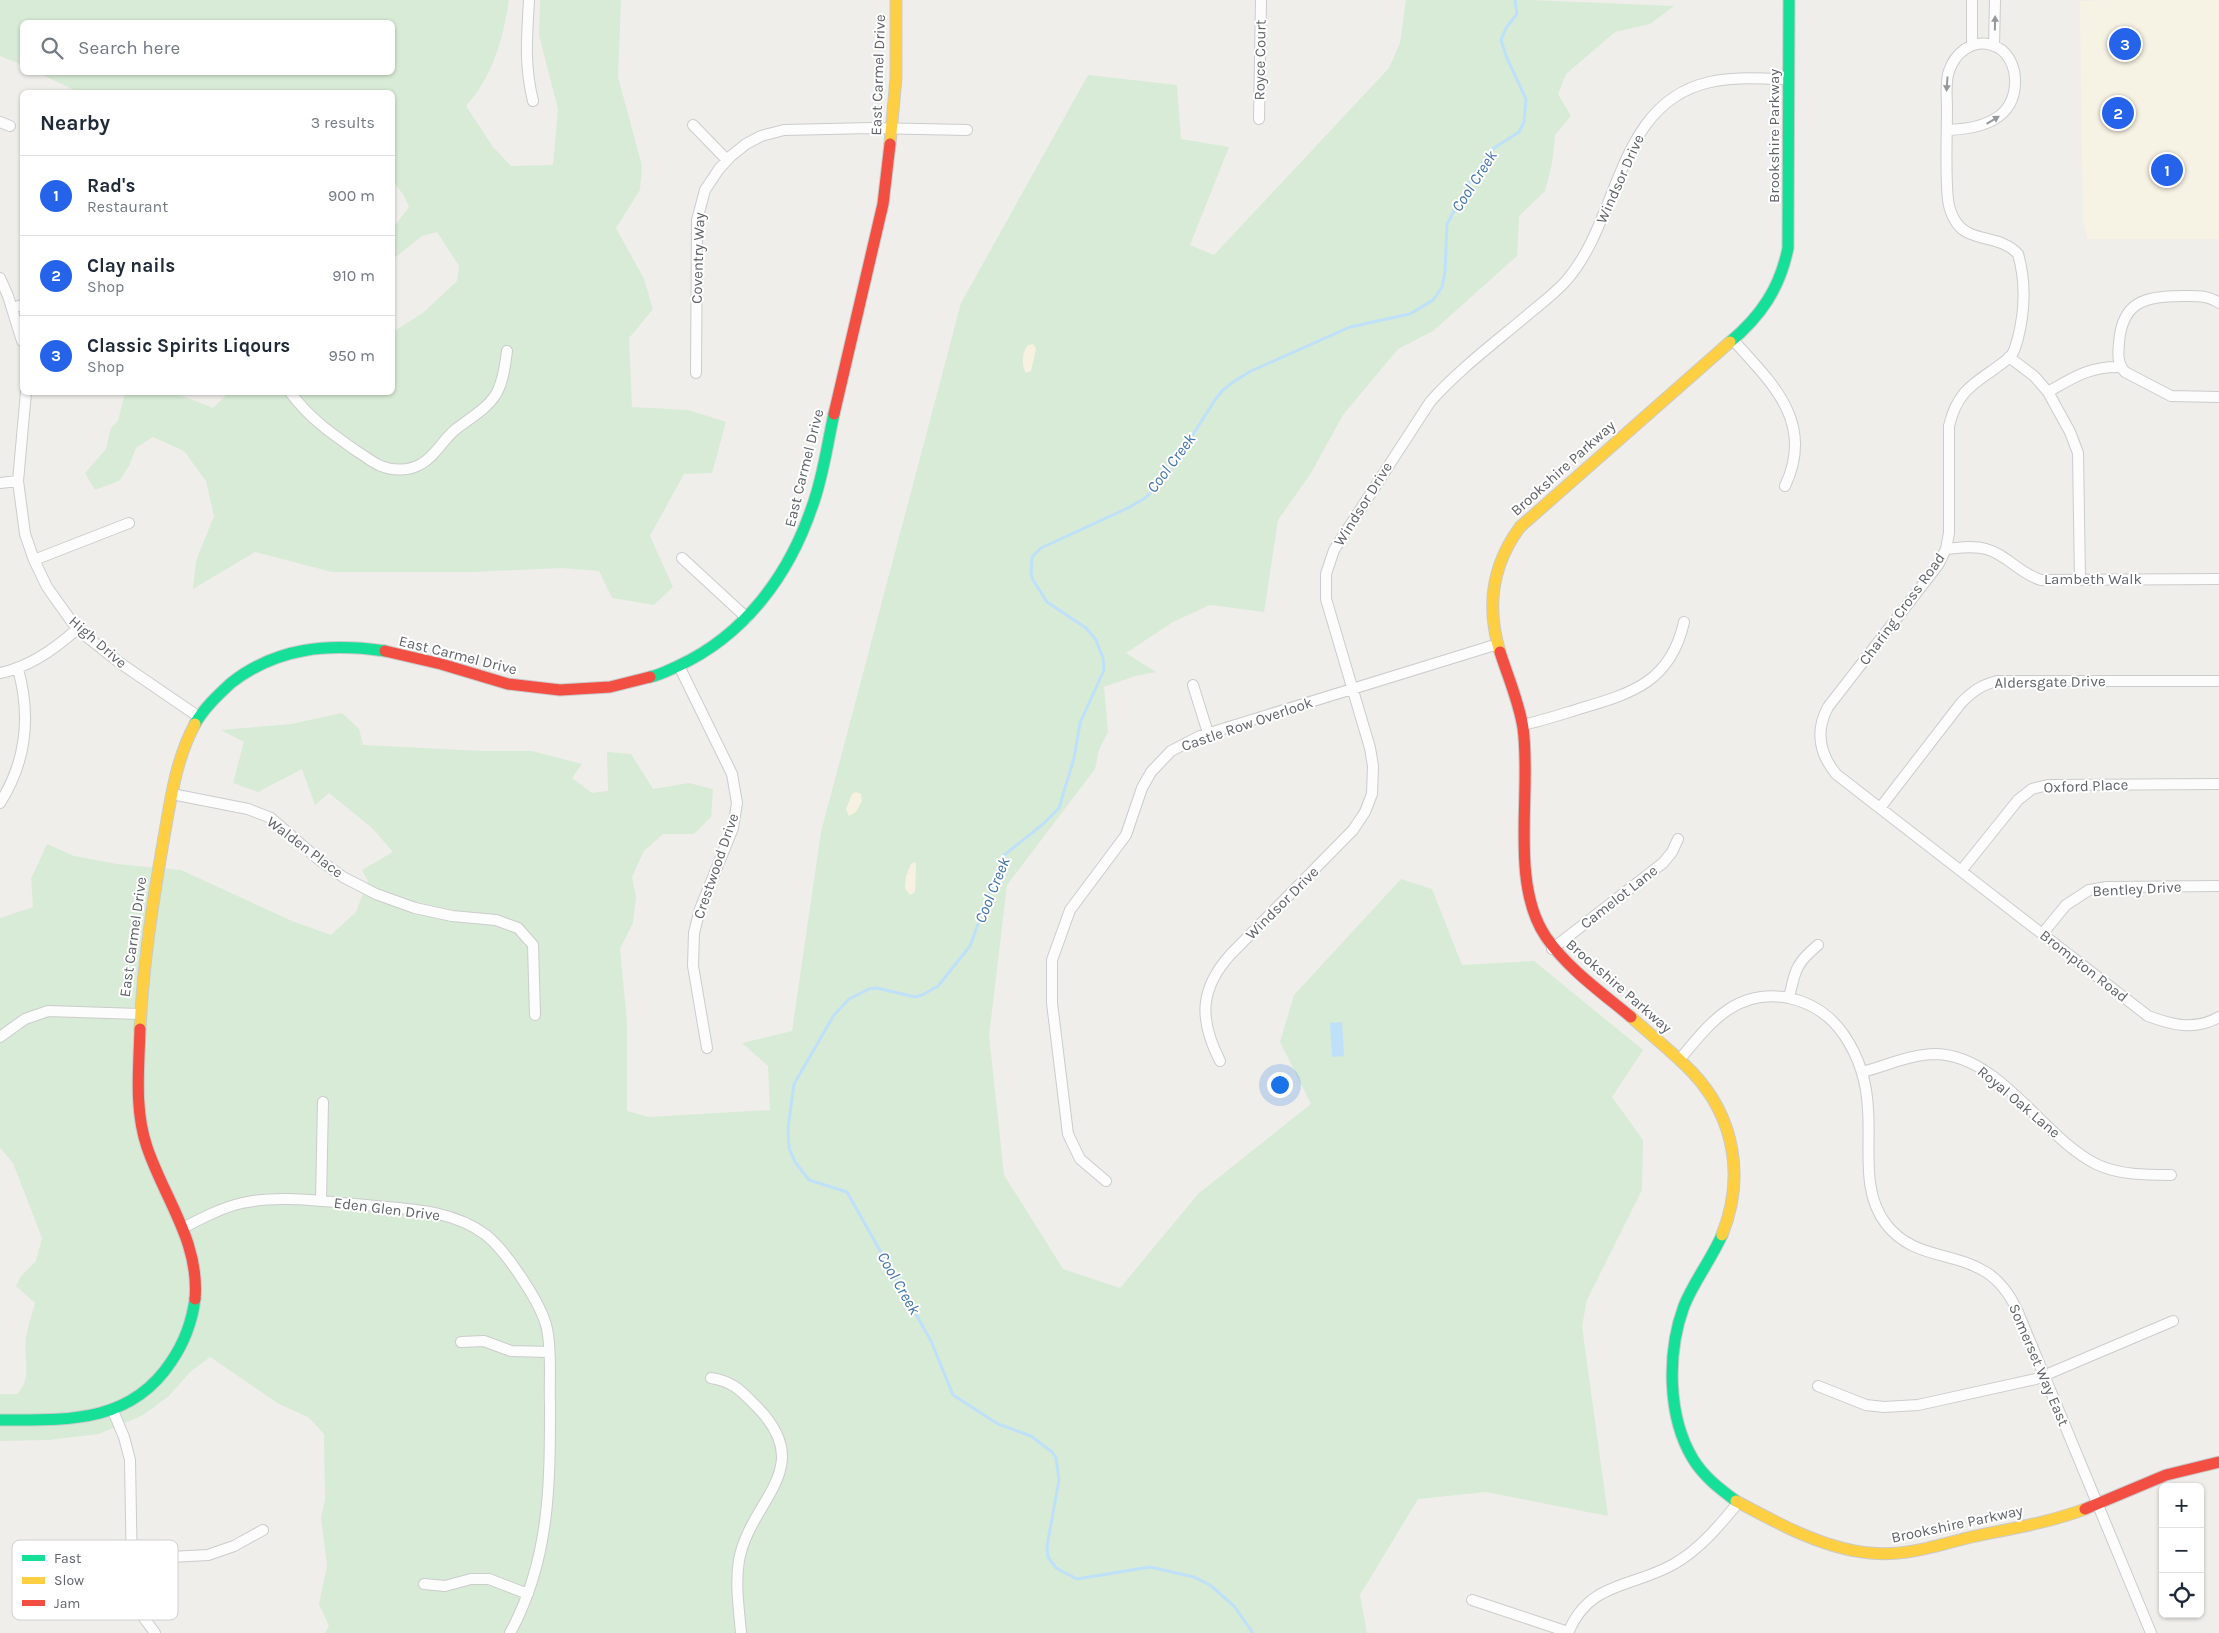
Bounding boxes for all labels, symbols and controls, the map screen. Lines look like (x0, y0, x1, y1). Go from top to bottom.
street label: East Carmel Drive (867, 14, 889, 136)
one-way arrow (1991, 15, 1999, 31)
street label: Royce Court (1250, 19, 1270, 101)
search box (20, 20, 395, 75)
pin: 3 (2109, 25, 2141, 63)
icon: search (38, 34, 66, 62)
text: Search here (78, 37, 180, 59)
street label: Brookshire Parkway (1765, 69, 1783, 203)
one-way arrow (1943, 76, 1951, 92)
pin: 2 (2102, 94, 2134, 132)
text: Nearby (40, 111, 110, 135)
text: 3 results (311, 113, 375, 132)
one-way arrow (1987, 115, 2000, 124)
street label: Windsor Drive (1592, 132, 1648, 226)
water label: Cool Creek (1447, 146, 1501, 215)
pin: 1 (2151, 151, 2183, 189)
text: Rad's (87, 175, 135, 197)
text: 1 (53, 186, 59, 205)
text: 900 m (328, 186, 375, 205)
text: Restaurant (87, 197, 168, 216)
street label: Coventry Way (687, 212, 709, 304)
text: Clay nails (87, 255, 175, 277)
text: 2 (51, 266, 61, 285)
text: 910 m (332, 266, 375, 285)
text: Shop (87, 277, 124, 296)
text: Classic Spirits Liqours (87, 335, 290, 357)
text: 3 (51, 346, 61, 365)
text: 950 m (328, 346, 375, 365)
text: Shop (87, 357, 124, 376)
street label: East Carmel Drive (781, 407, 827, 529)
street label: Brookshire Parkway (1507, 416, 1619, 520)
water label: Cool Creek (1143, 429, 1200, 496)
street label: Windsor Drive (1330, 459, 1396, 549)
street label: Charing Cross Road (1855, 549, 1949, 669)
street label: Lambeth Walk (2044, 570, 2142, 588)
street label: High Drive (65, 612, 131, 672)
street label: East Carmel Drive (397, 632, 519, 678)
street label: Aldersgate Drive (1994, 672, 2106, 692)
street label: Castle Row Overlook (1179, 693, 1315, 755)
street label: Oxford Place (2043, 776, 2129, 796)
street label: Crestwood Drive (689, 811, 743, 921)
street label: Walden Place (263, 812, 347, 882)
water label: Cool Creek (970, 854, 1014, 926)
street label: Camelot Lane (1577, 861, 1661, 933)
street label: Windsor Drive (1242, 863, 1322, 943)
street label: East Carmel Drive (116, 876, 150, 998)
street label: Bentley Drive (2092, 878, 2182, 900)
street label: Brompton Road (2036, 926, 2132, 1006)
street label: Brookshire Parkway (1562, 935, 1676, 1037)
street label: Royal Oak Lane (1974, 1062, 2064, 1142)
your location (1267, 1072, 1293, 1098)
street label: Eden Glen Drive (333, 1194, 441, 1224)
water label: Cool Creek (873, 1248, 925, 1318)
street label: Somerset Way East (2005, 1301, 2073, 1429)
map controls (2159, 1483, 2204, 1618)
button: + (2159, 1483, 2204, 1528)
street label: Brookshire Parkway (1889, 1501, 2025, 1547)
button: − (2159, 1528, 2204, 1573)
legend (12, 1540, 178, 1620)
text: Fast (54, 1550, 81, 1567)
text: Slow (54, 1572, 84, 1589)
button: locate (2159, 1573, 2204, 1618)
text: Jam (54, 1595, 80, 1612)

